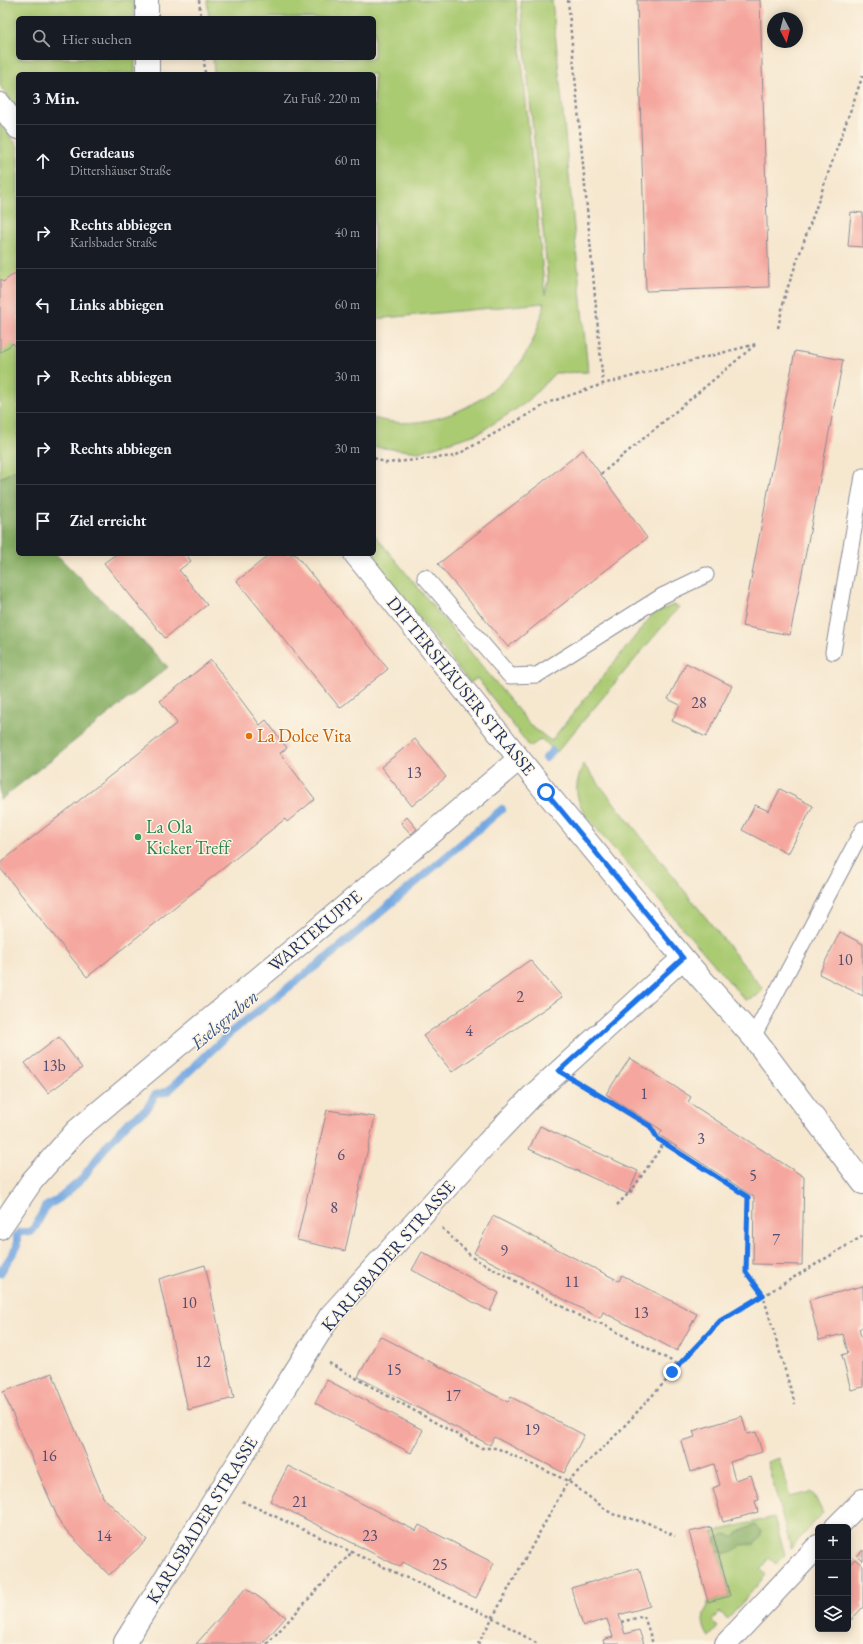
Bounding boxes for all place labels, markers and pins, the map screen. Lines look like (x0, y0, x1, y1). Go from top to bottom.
place label: La Dolce Vita (257, 724, 352, 747)
marker: La Dolce Vita (244, 731, 254, 741)
place label: La Ola Kicker Treff (146, 815, 232, 859)
marker: La Ola Kicker Treff (133, 832, 143, 842)

